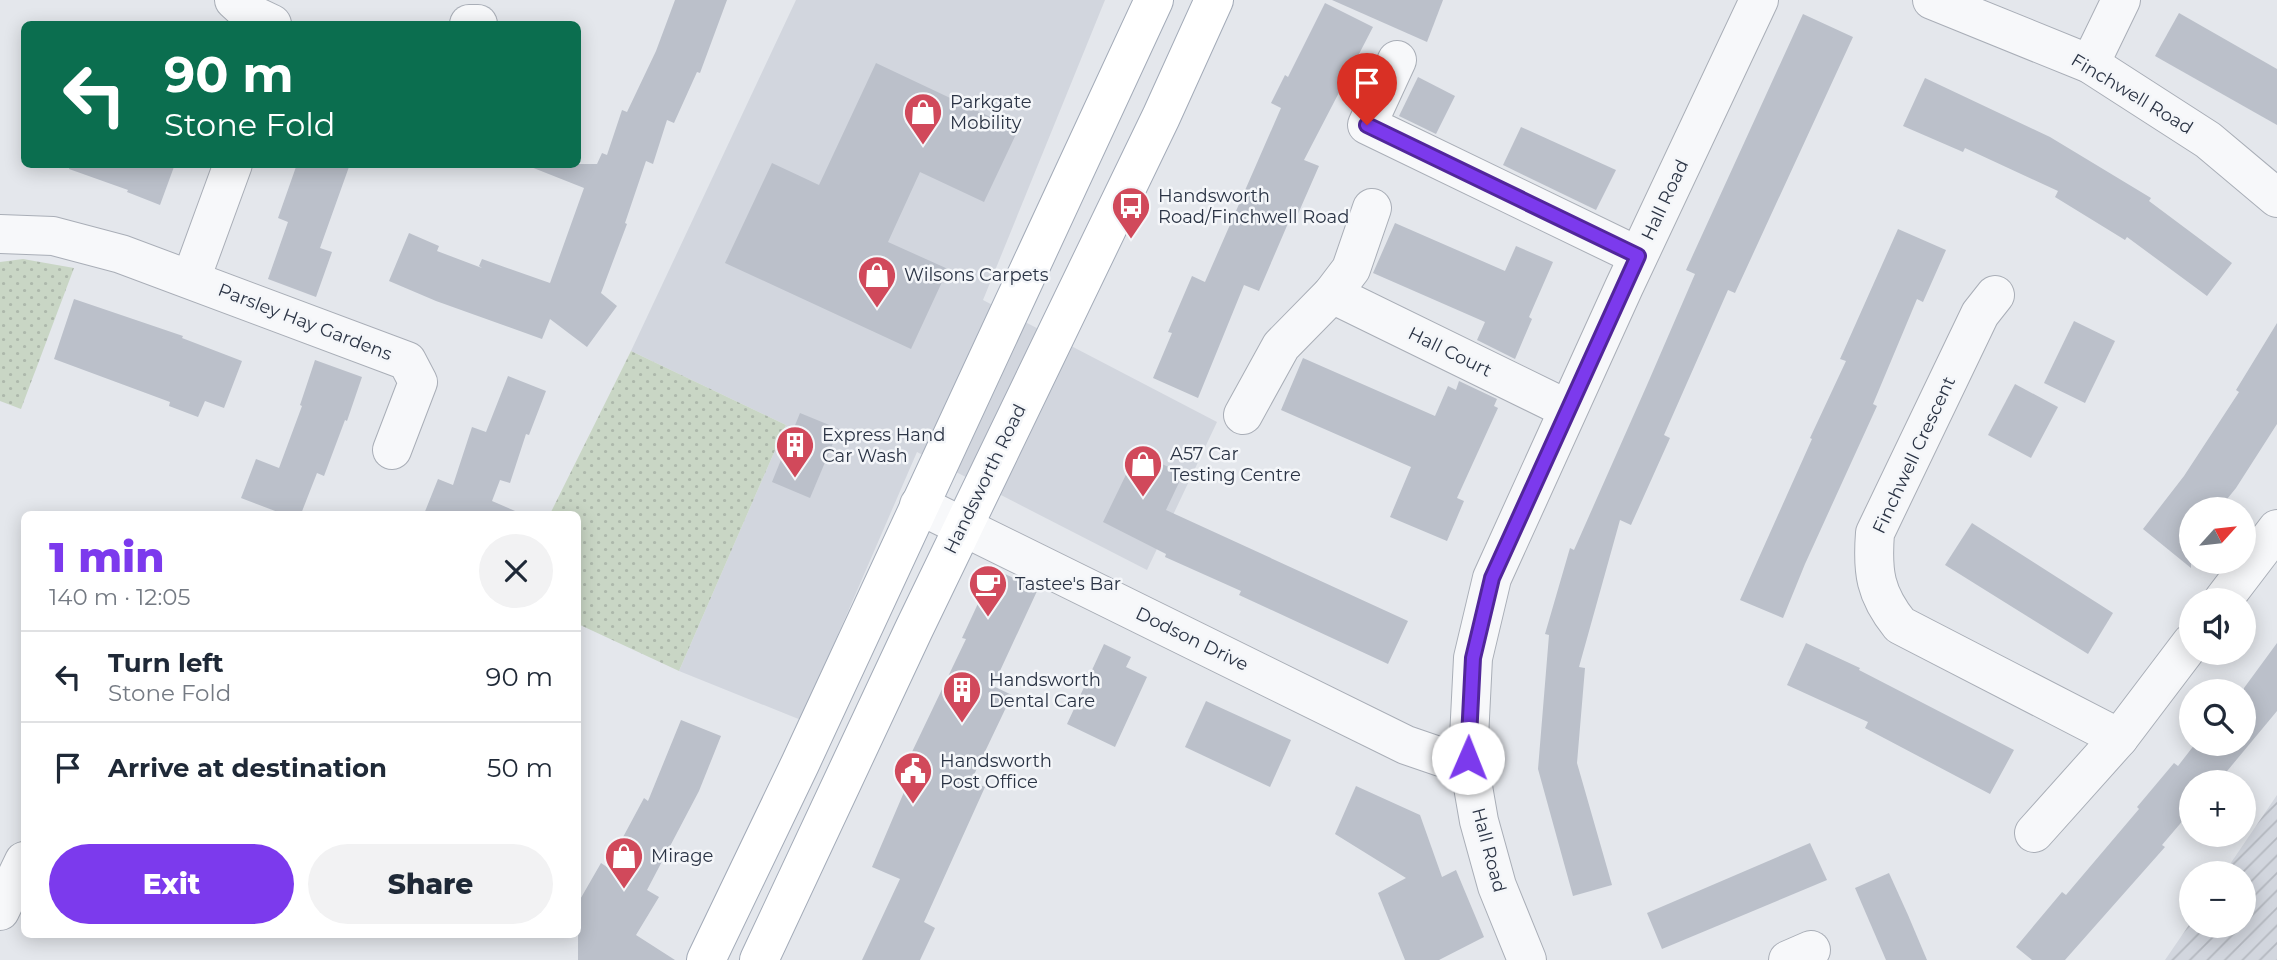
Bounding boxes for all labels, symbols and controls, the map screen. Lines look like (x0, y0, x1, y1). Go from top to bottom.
text: 90 m (164, 45, 294, 104)
icon: left (49, 49, 140, 140)
street label: Finchwell Road (2067, 49, 2197, 139)
pin (1337, 53, 1397, 125)
icon: arrive (1348, 64, 1386, 102)
shop icon: Parkgate Mobility (902, 91, 944, 146)
place label: Parkgate Mobility (950, 91, 1032, 134)
text: Stone Fold (164, 105, 336, 144)
street label: Hall Road (1637, 156, 1693, 244)
bus stop icon: Handsworth Road/Finchwell Road (1110, 185, 1152, 240)
place label: Handsworth Road/Finchwell Road (1158, 185, 1349, 228)
shop icon: Wilsons Carpets (856, 254, 898, 309)
place label: Wilsons Carpets (904, 264, 1049, 286)
street label: Parsley Hay Gardens (215, 279, 395, 365)
street label: Hall Court (1405, 322, 1495, 382)
street label: Finchwell Crescent (1868, 373, 1960, 537)
street label: Handsworth Road (939, 401, 1031, 557)
building icon: Express Hand Car Wash (774, 424, 816, 479)
place label: Express Hand Car Wash (822, 424, 945, 467)
shop icon: A57 Car Testing Centre (1122, 443, 1164, 498)
place label: A57 Car Testing Centre (1170, 443, 1301, 486)
north arrow (2179, 497, 2256, 574)
map controls (2179, 497, 2256, 938)
text: 1 min (49, 531, 165, 583)
button: close (479, 534, 553, 608)
cafe icon: Tastee's Bar (967, 563, 1009, 618)
place label: Tastee's Bar (1015, 573, 1121, 595)
text: 140 m · 12:05 (49, 583, 191, 611)
button: sound (2179, 588, 2256, 665)
street label: Dodson Drive (1132, 602, 1252, 676)
text: Turn left (108, 647, 224, 679)
icon: left (49, 658, 87, 696)
text: 90 m (486, 661, 553, 693)
building icon: Handsworth Dental Care (941, 669, 983, 724)
place label: Handsworth Dental Care (989, 669, 1101, 712)
text: Stone Fold (108, 679, 231, 707)
button: search (2179, 679, 2256, 756)
position arrow (1431, 721, 1505, 795)
icon: arrive (49, 749, 87, 787)
public building icon: Handsworth Post Office (892, 750, 934, 805)
place label: Handsworth Post Office (940, 750, 1052, 793)
text: Arrive at destination (108, 752, 387, 784)
text: 50 m (487, 752, 553, 784)
button: + (2179, 770, 2256, 847)
street label: Hall Road (1467, 805, 1511, 895)
shop icon: Mirage (603, 835, 645, 890)
button: Exit (49, 844, 294, 924)
button: Share (308, 844, 553, 924)
place label: Mirage (651, 845, 713, 867)
button: − (2179, 861, 2256, 938)

